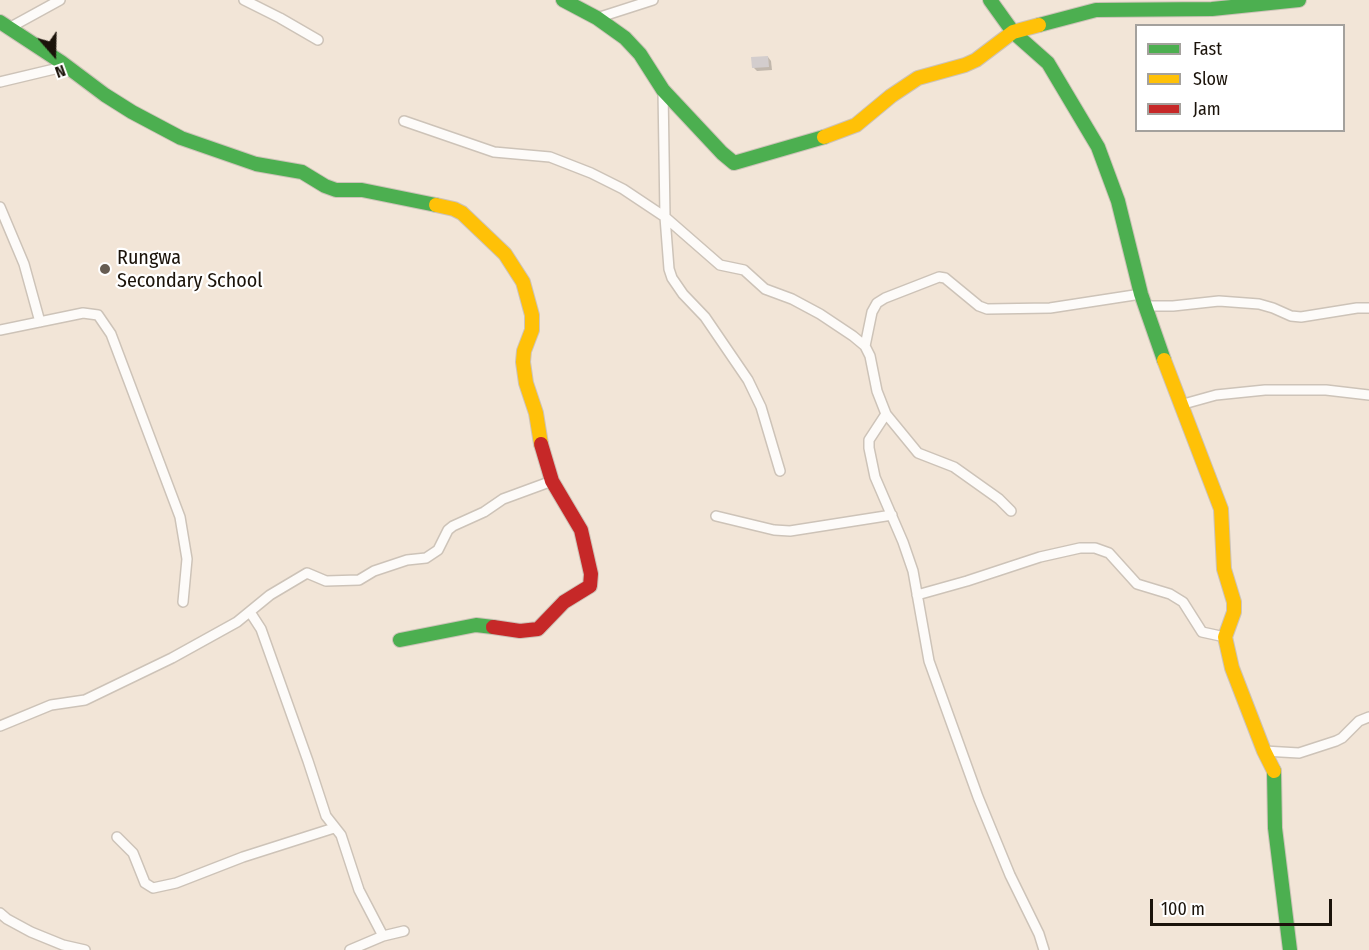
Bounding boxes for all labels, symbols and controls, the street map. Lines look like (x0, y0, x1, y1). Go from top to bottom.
north arrow (24, 24, 84, 84)
legend (1135, 24, 1345, 132)
text: Fast (1193, 38, 1222, 60)
text: N (53, 61, 68, 82)
text: Slow (1193, 68, 1228, 90)
text: Jam (1193, 98, 1221, 120)
place label: Rungwa Secondary School (117, 246, 262, 293)
marker: Rungwa Secondary School (98, 262, 112, 276)
scale bar (1153, 887, 1334, 925)
text: 100 m (1161, 898, 1205, 920)

